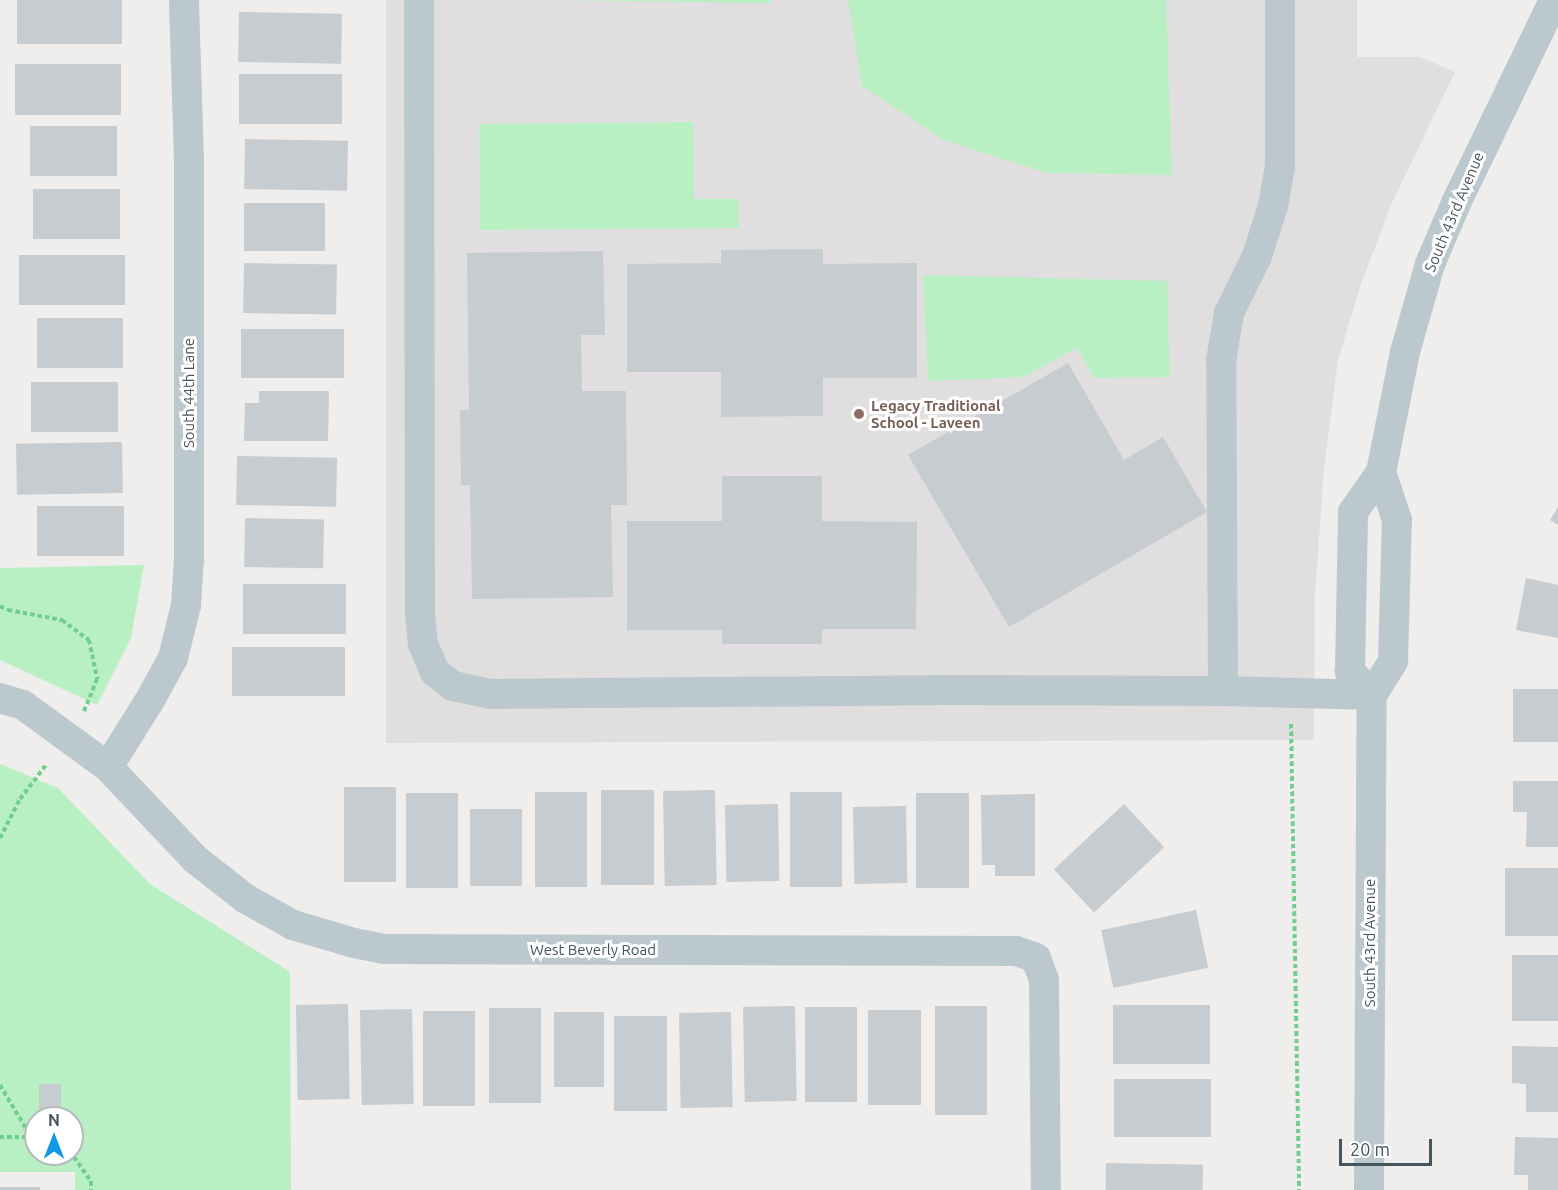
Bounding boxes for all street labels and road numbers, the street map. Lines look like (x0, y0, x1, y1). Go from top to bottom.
street label: South 43rd Avenue (1421, 149, 1487, 275)
street label: South 44th Lane (180, 338, 198, 448)
street label: South 43rd Avenue (1361, 879, 1379, 1007)
street label: West Beverly Road (530, 941, 656, 959)

